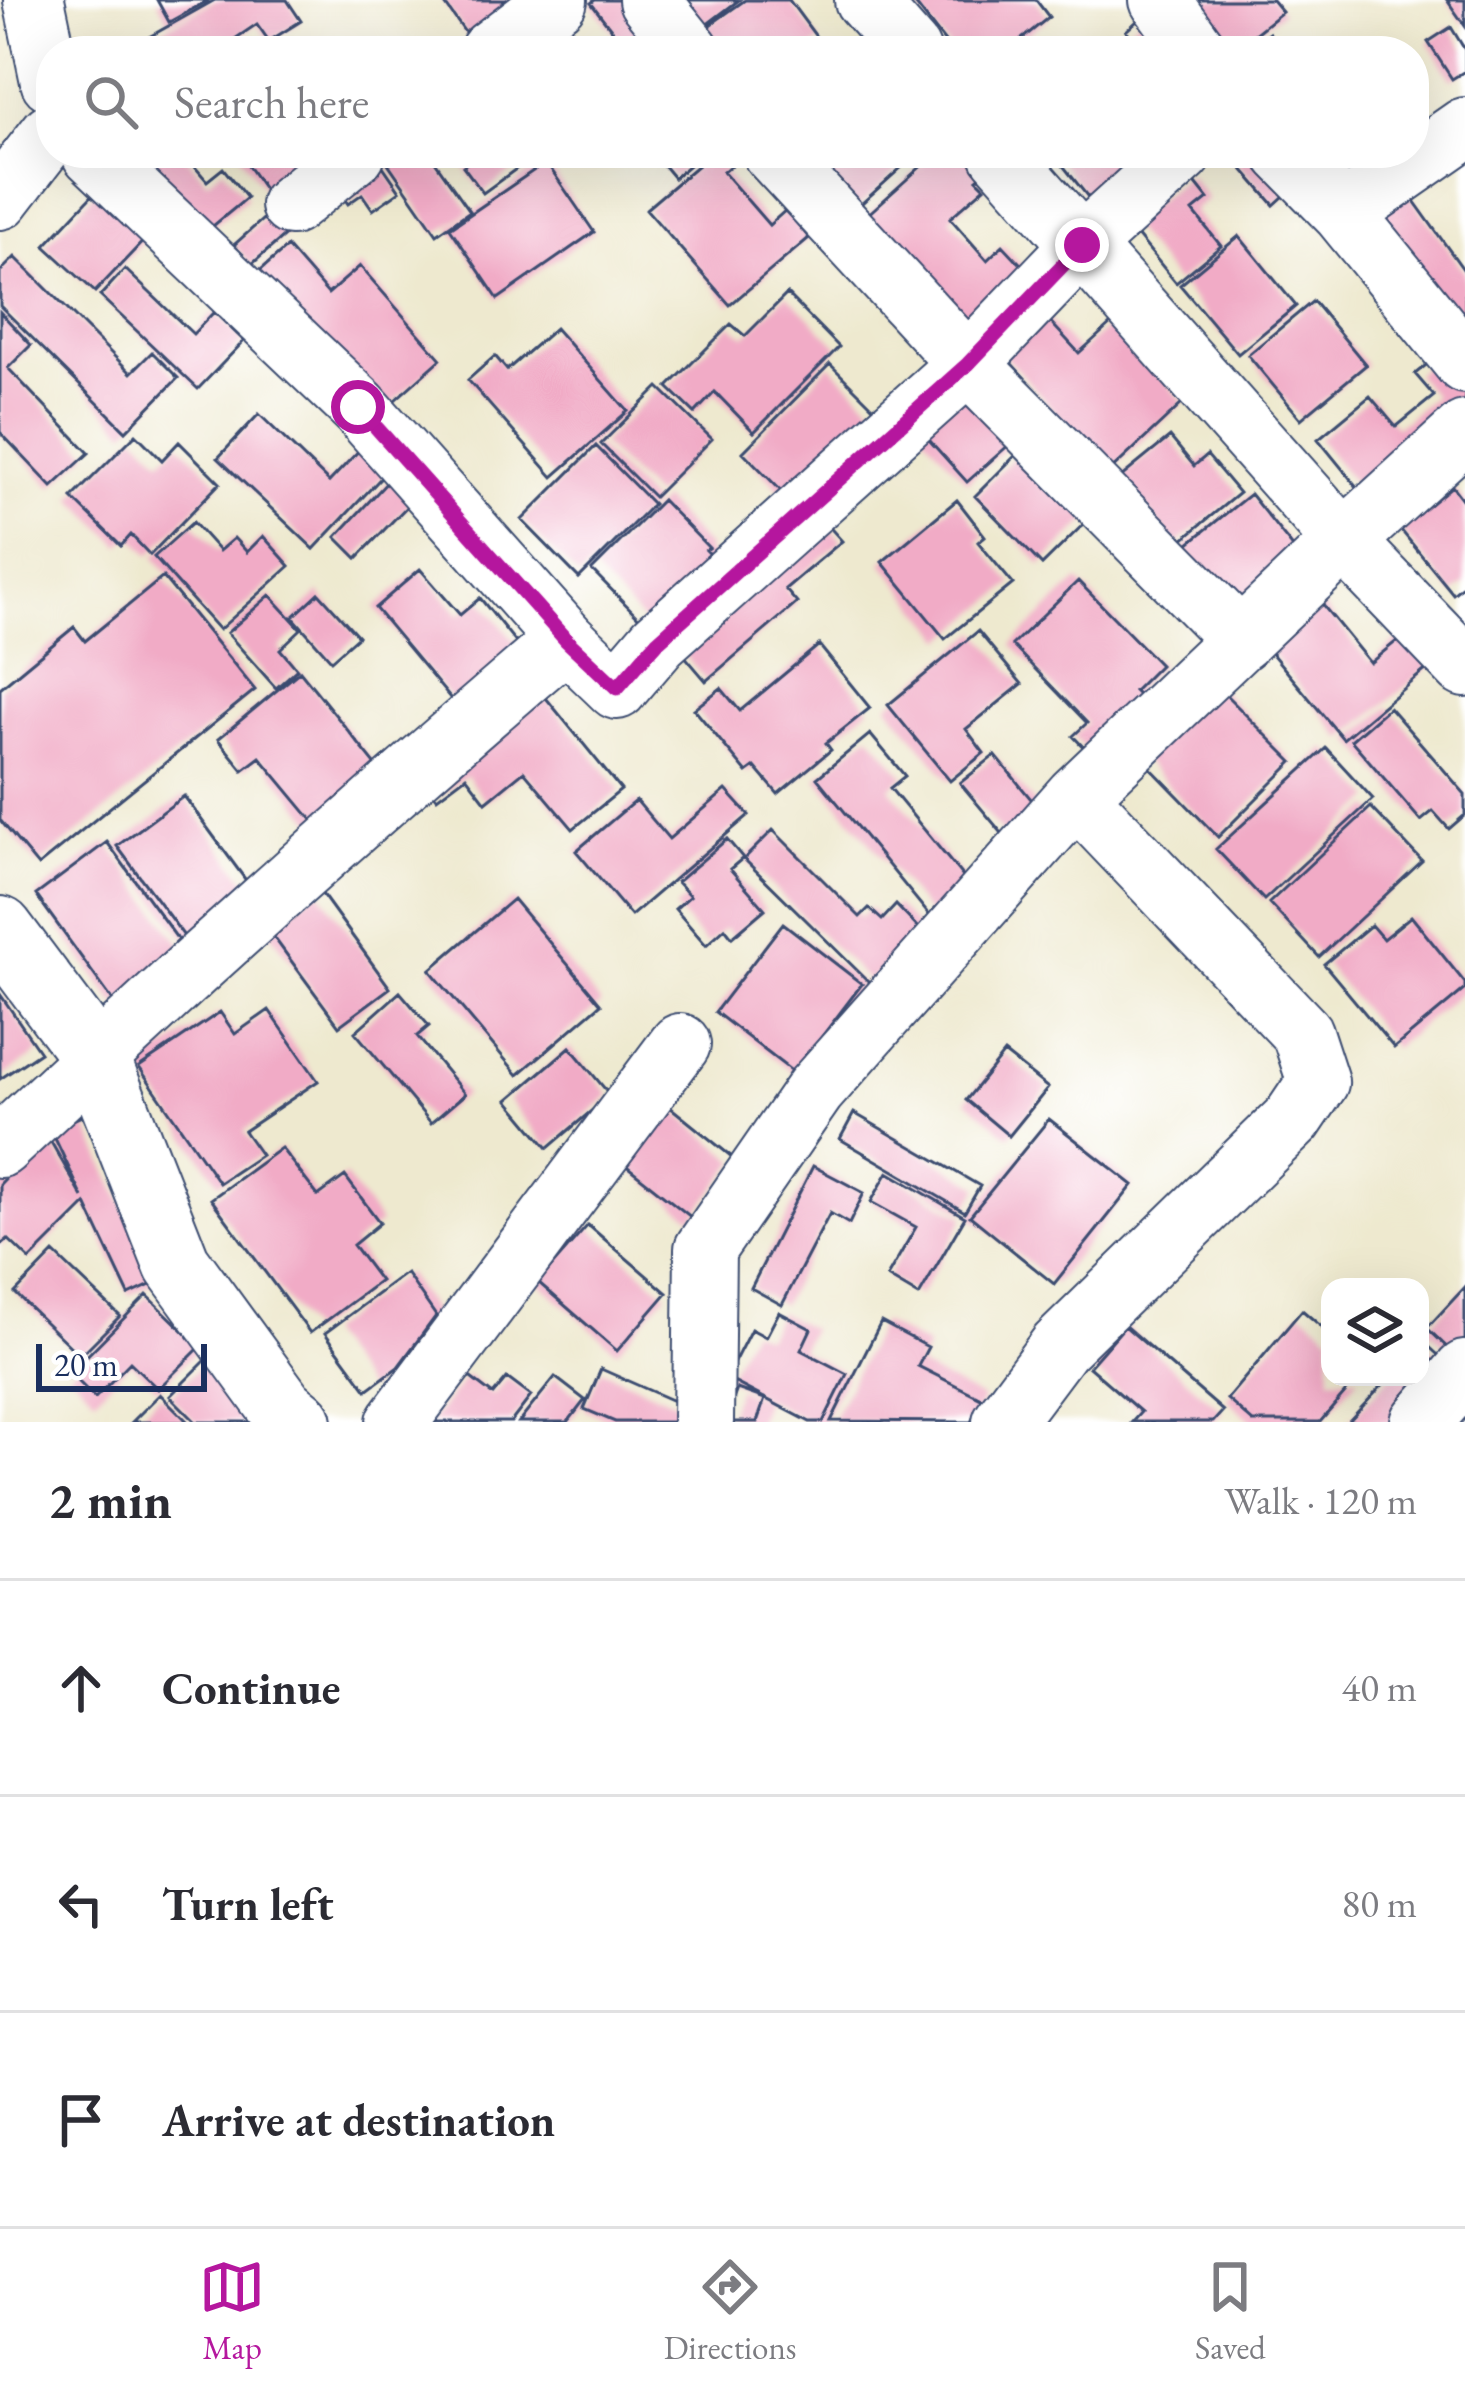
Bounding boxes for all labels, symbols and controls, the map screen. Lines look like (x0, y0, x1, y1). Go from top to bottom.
search box (36, 36, 1429, 168)
icon: search (78, 69, 144, 135)
text: Search here (174, 73, 369, 131)
route end (1055, 218, 1109, 272)
route start (331, 380, 385, 434)
map controls (1321, 1278, 1429, 1386)
button: layers (1321, 1278, 1429, 1386)
scale bar (36, 1338, 207, 1391)
text: 20 m (54, 1343, 118, 1386)
text: 2 min (48, 1467, 172, 1533)
text: Walk · 120 m (1224, 1475, 1417, 1526)
icon: ahead (48, 1655, 114, 1721)
text: Continue (162, 1659, 340, 1717)
text: 40 m (1341, 1662, 1417, 1713)
icon: left (48, 1871, 114, 1937)
text: Turn left (162, 1875, 334, 1933)
text: 80 m (1341, 1878, 1417, 1929)
icon: arrive (48, 2087, 114, 2153)
text: Arrive at destination (162, 2091, 555, 2149)
tab: Map (199, 2254, 265, 2369)
tab: Directions (664, 2254, 797, 2369)
tab: Saved (1195, 2254, 1266, 2369)

